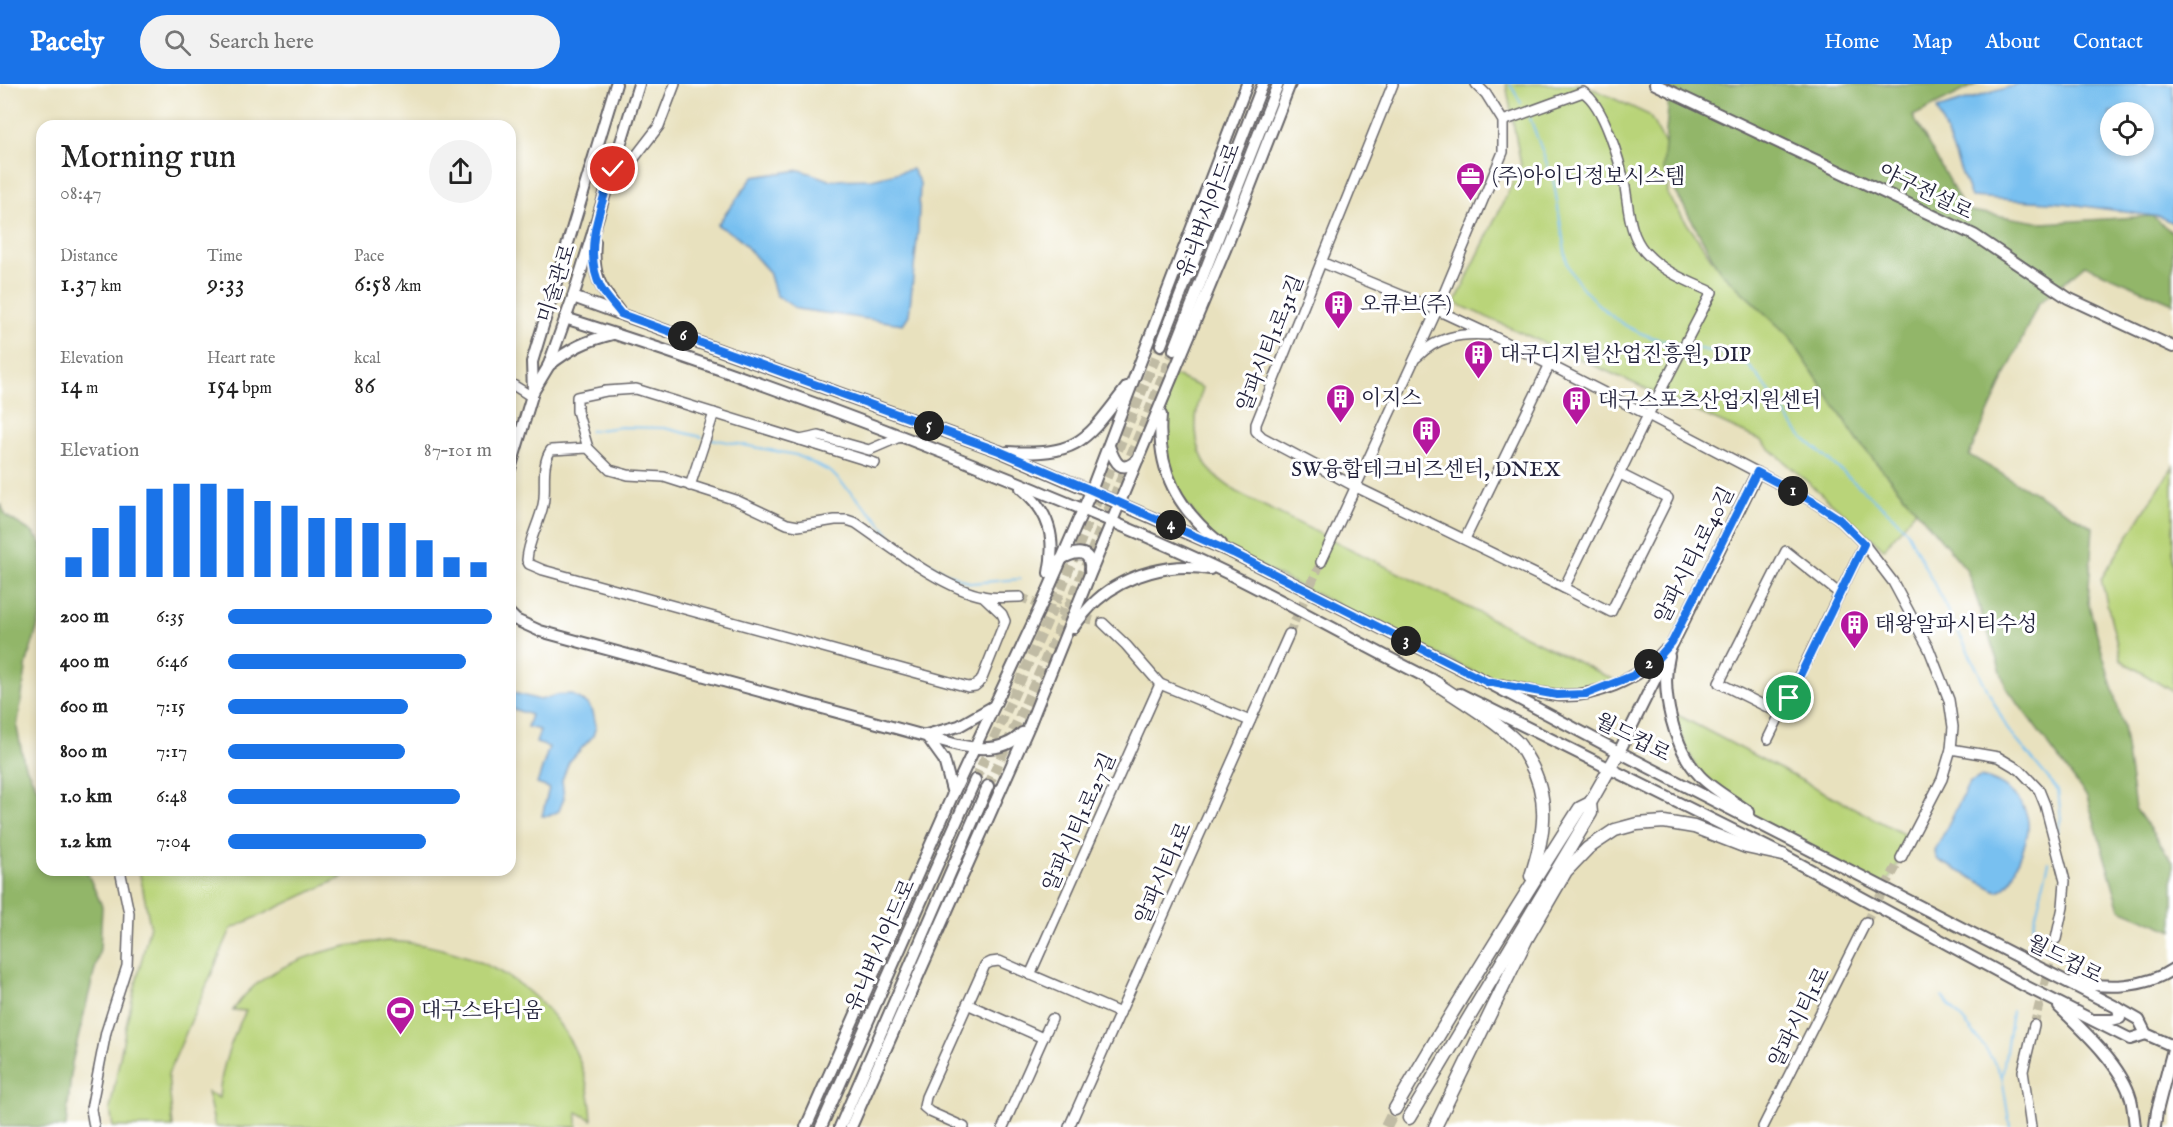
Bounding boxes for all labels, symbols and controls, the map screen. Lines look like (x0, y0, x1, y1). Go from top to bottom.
search box (140, 15, 560, 69)
text: Pacely (30, 25, 104, 60)
icon: search (161, 26, 194, 59)
text: Search here (209, 28, 314, 56)
text: Home (1824, 29, 1879, 56)
text: Map (1912, 29, 1952, 56)
text: About (1985, 29, 2040, 56)
text: Contact (2073, 29, 2143, 56)
map controls (2100, 102, 2154, 156)
button: locate (2100, 102, 2154, 156)
text: Morning run (60, 137, 236, 179)
street label: 유니버시아드로 (1171, 139, 1247, 282)
button: share (429, 140, 492, 203)
pin (587, 143, 638, 194)
icon: check (596, 152, 629, 185)
street label: 야구전설로 (1874, 158, 1977, 227)
office icon: (주)아이디정보시스템 (1455, 160, 1487, 202)
place label: (주)아이디정보시스템 (1492, 164, 1685, 191)
text: 08:47 (60, 181, 101, 206)
street label: 미술관로 (532, 241, 583, 326)
text: Distance (60, 247, 118, 267)
text: Time (207, 247, 243, 267)
text: Pace (354, 247, 384, 267)
text: 1.37 (60, 267, 97, 300)
text: 9:33 (207, 267, 245, 300)
text: 6:58 (354, 267, 391, 300)
street label: 알파시티1로31길 (1232, 271, 1311, 416)
text: km (97, 277, 122, 297)
text: /km (391, 277, 421, 297)
building icon: 오큐브(주) (1323, 288, 1355, 330)
place label: 오큐브(주) (1360, 292, 1452, 319)
pin: 6 (668, 321, 698, 351)
text: 6 (680, 326, 686, 346)
building icon: 대구디지털산업진흥원, DIP (1463, 338, 1495, 380)
place label: 대구디지털산업진흥원, DIP (1500, 342, 1751, 369)
text: Elevation (60, 349, 123, 369)
text: Heart rate (207, 349, 275, 369)
text: kcal (354, 349, 381, 369)
text: 14 (60, 369, 82, 402)
text: 154 (207, 369, 239, 402)
text: 86 (354, 369, 375, 402)
text: m (82, 379, 98, 399)
text: bpm (239, 379, 272, 399)
building icon: 이지스 (1324, 382, 1356, 424)
building icon: 대구스포츠산업지원센터 (1561, 384, 1593, 426)
place label: 이지스 (1361, 386, 1422, 413)
place label: 대구스포츠산업지원센터 (1598, 388, 1821, 415)
pin: 5 (914, 411, 944, 441)
building icon: SW융합테크비즈센터, DNEX (1410, 414, 1442, 456)
text: 5 (926, 416, 932, 436)
text: Elevation (60, 438, 139, 463)
text: 87–101 m (424, 438, 492, 463)
place label: SW융합테크비즈센터, DNEX (1291, 457, 1561, 484)
pin: 1 (1778, 476, 1808, 506)
text: 1 (1790, 481, 1796, 501)
street label: 알파시티1로40길 (1649, 483, 1741, 629)
pin: 4 (1156, 510, 1186, 540)
text: 4 (1167, 515, 1175, 535)
text: 200 m (60, 604, 109, 629)
text: 6:35 (156, 604, 184, 629)
building icon: 태왕알파시티수성 (1838, 608, 1870, 650)
place label: 태왕알파시티수성 (1875, 612, 2037, 639)
pin: 3 (1391, 626, 1421, 656)
text: 3 (1403, 631, 1409, 651)
text: 400 m (60, 649, 109, 674)
text: 6:46 (156, 649, 188, 674)
pin: 2 (1634, 649, 1664, 679)
text: 2 (1645, 654, 1653, 674)
pin (1763, 672, 1814, 723)
icon: arrive (1772, 681, 1805, 714)
text: 600 m (60, 694, 108, 719)
text: 7:15 (156, 694, 185, 719)
street label: 월드컵로 (1590, 708, 1675, 769)
text: 800 m (60, 739, 107, 764)
text: 7:17 (156, 739, 187, 764)
street label: 알파시티1로27길 (1038, 749, 1123, 896)
text: 1.0 km (60, 784, 112, 809)
text: 6:48 (156, 784, 187, 809)
street label: 알파시티1로 (1130, 818, 1199, 929)
text: 1.2 km (60, 829, 112, 854)
text: 7:04 (156, 829, 190, 854)
street label: 유니버시아드로 (840, 875, 923, 1016)
street label: 월드컵로 (2022, 930, 2107, 991)
street label: 알파시티1로 (1764, 963, 1837, 1072)
sports icon: 대구스타디움 (384, 994, 416, 1036)
place label: 대구스타디움 (421, 998, 543, 1025)

